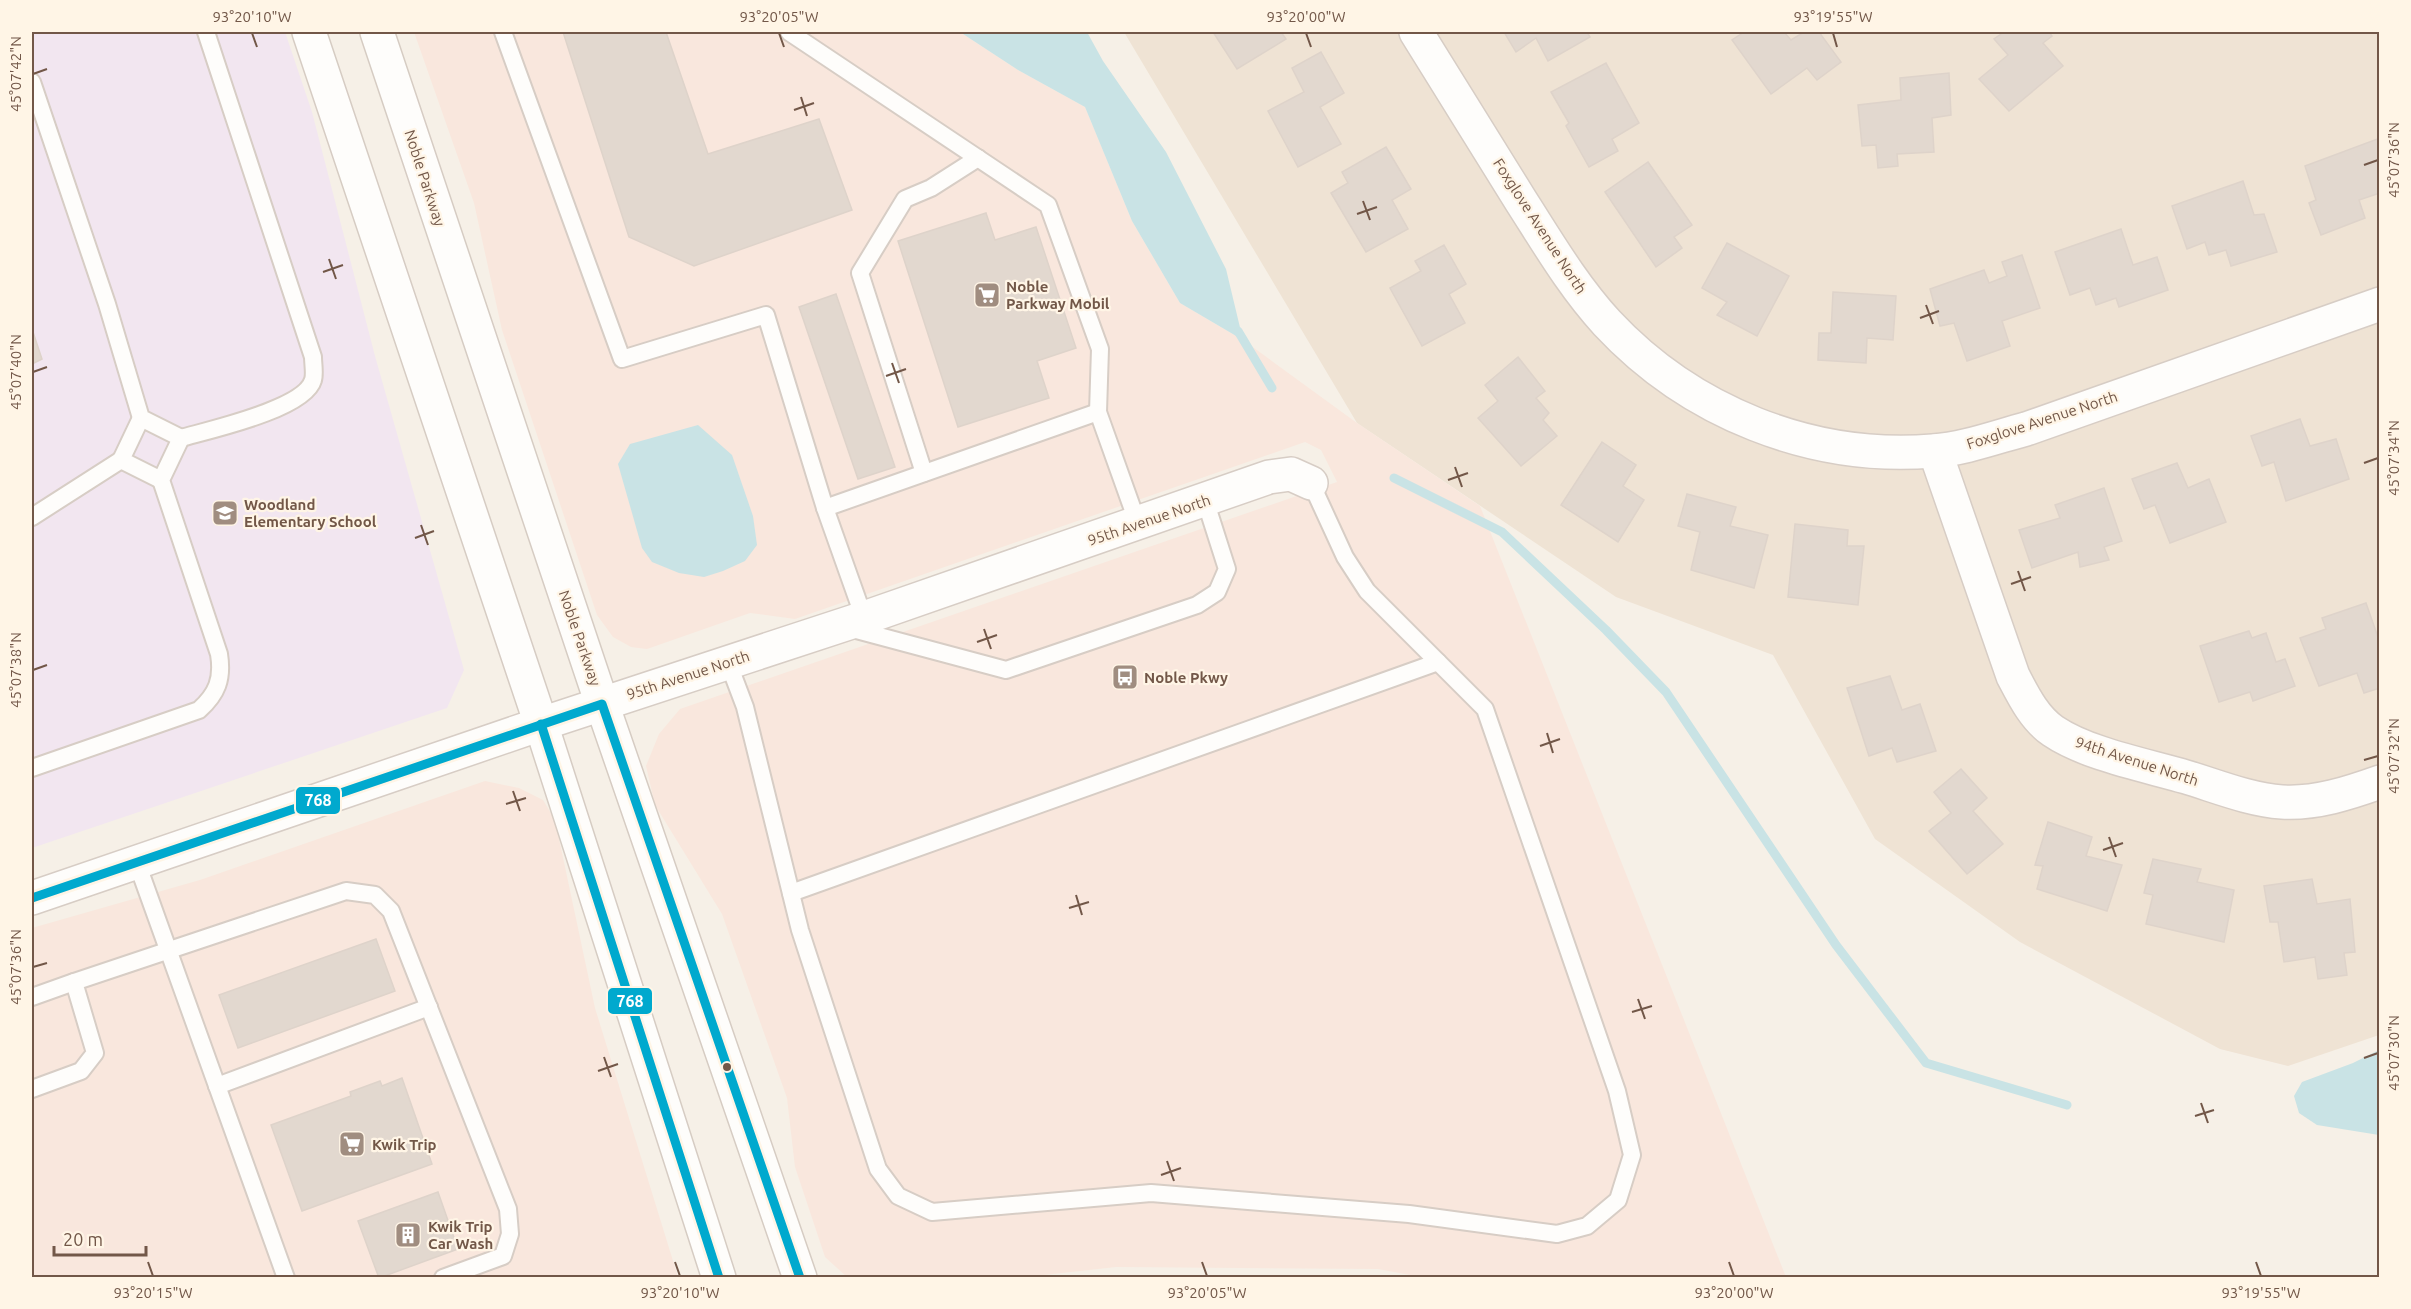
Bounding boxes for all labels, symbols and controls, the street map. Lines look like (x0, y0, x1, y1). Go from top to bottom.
text: 93°20'10"W (212, 8, 292, 25)
text: 93°20'05"W (739, 8, 819, 25)
text: 93°20'00"W (1266, 8, 1346, 25)
text: 93°19'55"W (1793, 8, 1873, 25)
text: 45°07'42"N (7, 36, 24, 112)
text: 45°07'36"N (2385, 122, 2402, 198)
street label: Noble Parkway (401, 128, 449, 228)
street label: Foxglove Avenue North (1490, 155, 1590, 297)
place label: Noble Parkway Mobil (1006, 278, 1110, 312)
supermarket icon: Noble Parkway Mobil (972, 280, 1002, 310)
text: 45°07'40"N (7, 334, 24, 410)
street label: Foxglove Avenue North (1964, 388, 2120, 452)
text: 45°07'34"N (2385, 420, 2402, 496)
street label: 95th Avenue North (1086, 491, 1212, 549)
place label: Woodland Elementary School (244, 496, 377, 530)
school or university icon: Woodland Elementary School (210, 498, 240, 528)
street label: Noble Parkway (556, 588, 604, 688)
text: 45°07'38"N (7, 632, 24, 708)
street label: 95th Avenue North (624, 647, 752, 703)
bus stop icon: Noble Pkwy (1110, 662, 1140, 692)
place label: Noble Pkwy (1144, 669, 1228, 686)
text: 45°07'32"N (2385, 718, 2402, 794)
street label: 94th Avenue North (2073, 733, 2201, 789)
line badge: 768 (295, 786, 341, 815)
text: 768 (304, 791, 332, 809)
text: 45°07'36"N (7, 929, 24, 1005)
line badge: 768 (607, 987, 653, 1015)
text: 768 (616, 992, 644, 1010)
text: 45°07'30"N (2385, 1015, 2402, 1091)
unlabelled marker (721, 1061, 733, 1073)
supermarket icon: Kwik Trip (337, 1129, 367, 1159)
place label: Kwik Trip (372, 1136, 437, 1153)
place label: Kwik Trip Car Wash (428, 1218, 493, 1252)
scale bar (54, 1219, 146, 1257)
building icon: Kwik Trip Car Wash (393, 1220, 423, 1250)
text: 20 m (63, 1229, 103, 1249)
text: 93°20'15"W (113, 1284, 193, 1301)
text: 93°20'10"W (640, 1284, 720, 1301)
text: 93°20'05"W (1167, 1284, 1247, 1301)
text: 93°20'00"W (1694, 1284, 1774, 1301)
text: 93°19'55"W (2221, 1284, 2301, 1301)

